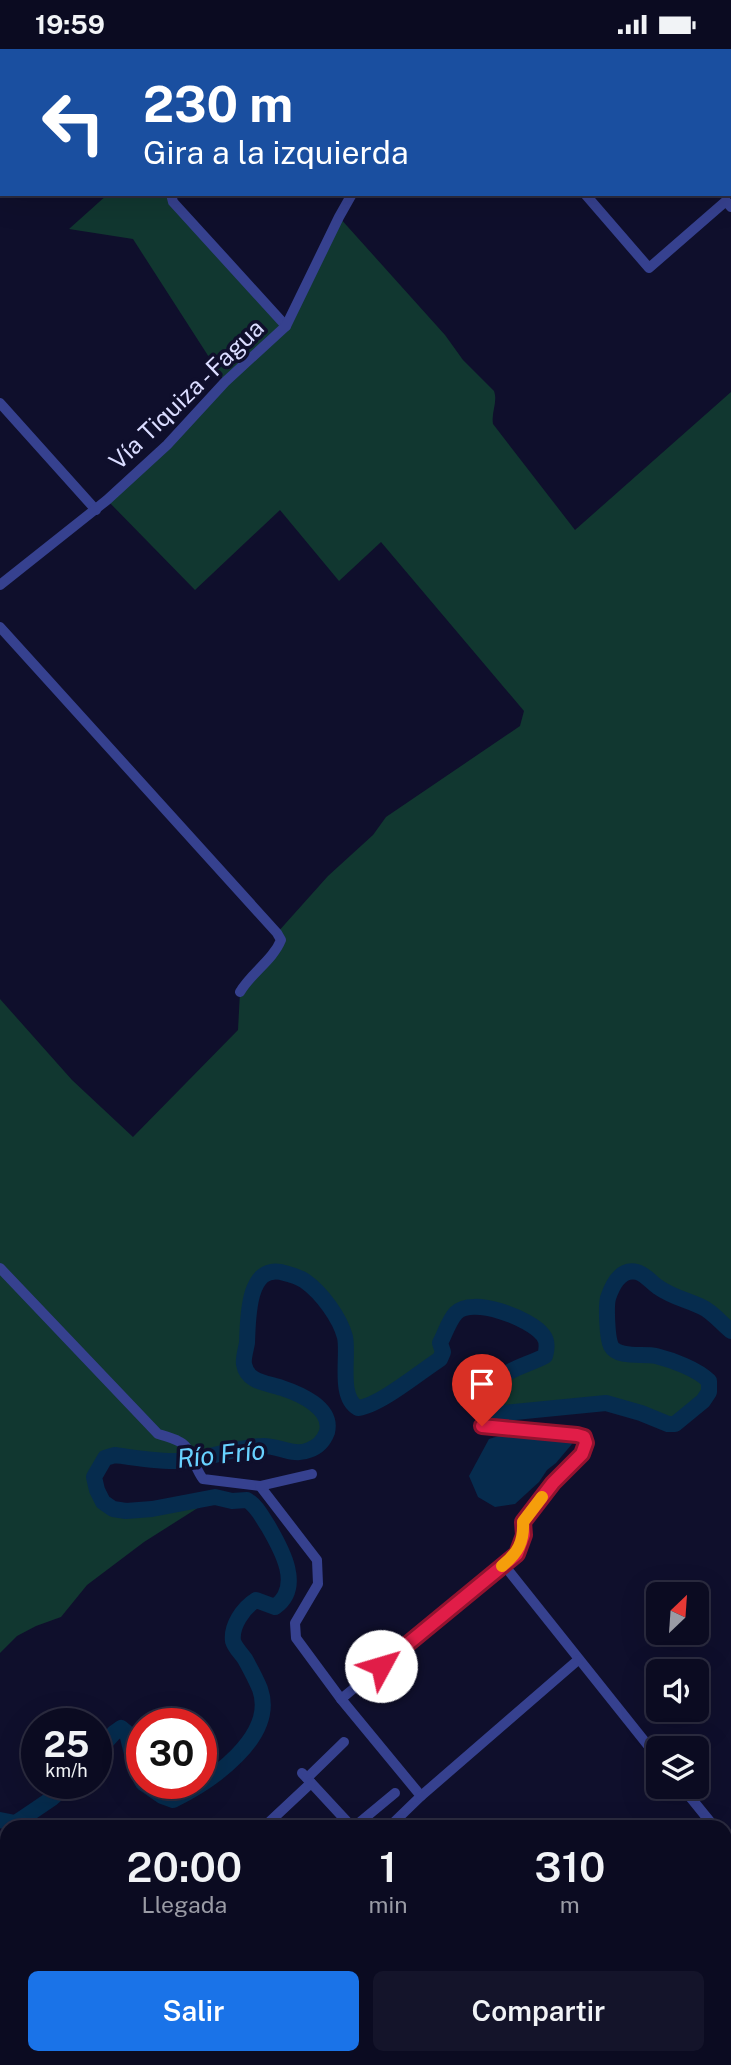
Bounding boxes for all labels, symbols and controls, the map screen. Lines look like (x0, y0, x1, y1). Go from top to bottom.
text: 19:59 (35, 9, 105, 40)
text: 230 m (143, 75, 293, 133)
icon: left (28, 77, 119, 168)
text: Gira a la izquierda (143, 134, 409, 171)
street label: Vía Tiquiza - Fagua (103, 313, 269, 475)
pin (452, 1354, 512, 1426)
icon: arrive (463, 1365, 501, 1403)
water label: Río Frío (175, 1434, 267, 1474)
north arrow (646, 1582, 709, 1645)
map controls (646, 1582, 709, 1799)
position arrow (344, 1629, 418, 1703)
button: sound (646, 1659, 709, 1722)
speed limit sign: 30 (126, 1708, 217, 1799)
text: 25 (44, 1724, 89, 1765)
button: layers (646, 1736, 709, 1799)
text: km/h (45, 1760, 88, 1781)
text: 20:00 (127, 1842, 242, 1891)
text: 1 (379, 1842, 397, 1891)
text: 310 (534, 1842, 605, 1891)
text: Llegada (141, 1891, 227, 1918)
text: min (369, 1891, 408, 1918)
text: m (560, 1891, 580, 1918)
button: Salir (28, 1971, 359, 2051)
button: Compartir (373, 1971, 704, 2051)

